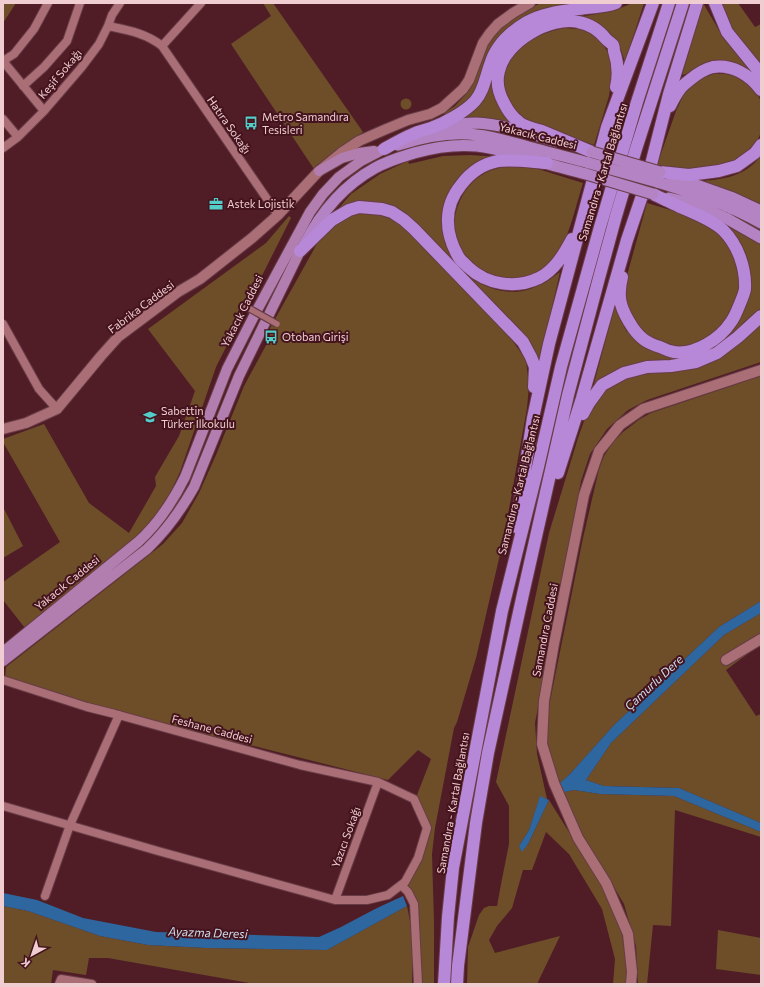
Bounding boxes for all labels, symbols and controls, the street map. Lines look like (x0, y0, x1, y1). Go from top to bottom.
street label: Keşif Sokağı (35, 46, 84, 101)
street label: Hatıra Sokağı (205, 94, 254, 156)
street label: Samandıra - Kartal Bağlantısı (575, 101, 630, 242)
place label: Metro Samandıra Tesisleri (262, 110, 349, 136)
bus stop icon: Metro Samandıra Tesisleri (243, 115, 259, 131)
street label: Yakacık Caddesi (498, 120, 578, 151)
office icon: Astek Lojistik (208, 196, 224, 212)
place label: Astek Lojistik (227, 197, 295, 210)
street label: Yakacık Caddesi (218, 272, 265, 349)
street label: Fabrika Caddesi (105, 278, 176, 336)
bus stop icon: Otoban Girişi (263, 329, 279, 345)
place label: Otoban Girişi (282, 330, 349, 343)
place label: Sabettin Türker İlkokulu (161, 404, 235, 430)
school or university icon: Sabettin Türker İlkokulu (142, 409, 158, 425)
street label: Samandıra - Kartal Bağlantısı (495, 414, 542, 556)
street label: Yakacık Caddesi (32, 552, 102, 613)
street label: Samandıra Caddesi (529, 582, 560, 678)
water label: Çamurlu Dere (621, 651, 686, 713)
street label: Feshane Caddesi (170, 712, 254, 746)
street label: Samandıra - Kartal Bağlantısı (434, 731, 471, 875)
street label: Yazıcı Sokağı (328, 805, 363, 869)
water label: Ayazma Deresi (167, 924, 249, 940)
north arrow (12, 935, 52, 975)
text: K (18, 955, 32, 970)

